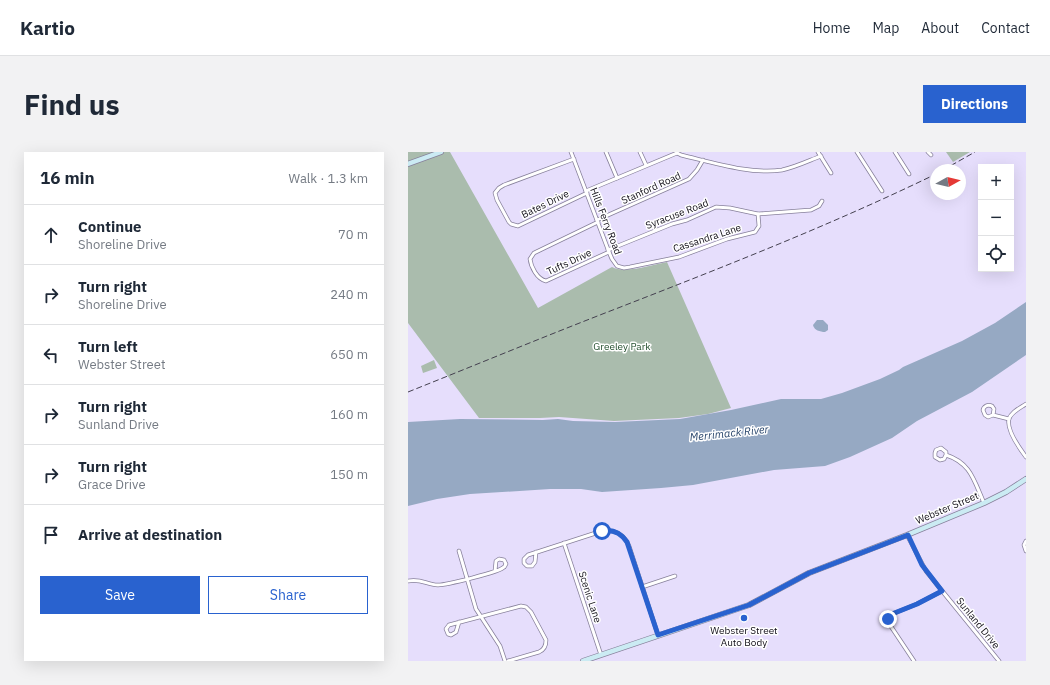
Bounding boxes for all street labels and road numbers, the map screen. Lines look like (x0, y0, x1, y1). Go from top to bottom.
street label: Stanford Road (619, 169, 683, 207)
street label: Hills Ferry Road (587, 186, 625, 256)
street label: Bates Drive (519, 187, 571, 221)
street label: Syracuse Road (644, 196, 710, 232)
street label: Cassandra Lane (671, 221, 743, 255)
street label: Tufts Drive (544, 246, 594, 278)
street label: Webster Street (913, 489, 981, 527)
street label: Scenic Lane (576, 570, 605, 625)
street label: Sunland Drive (953, 595, 1003, 652)

